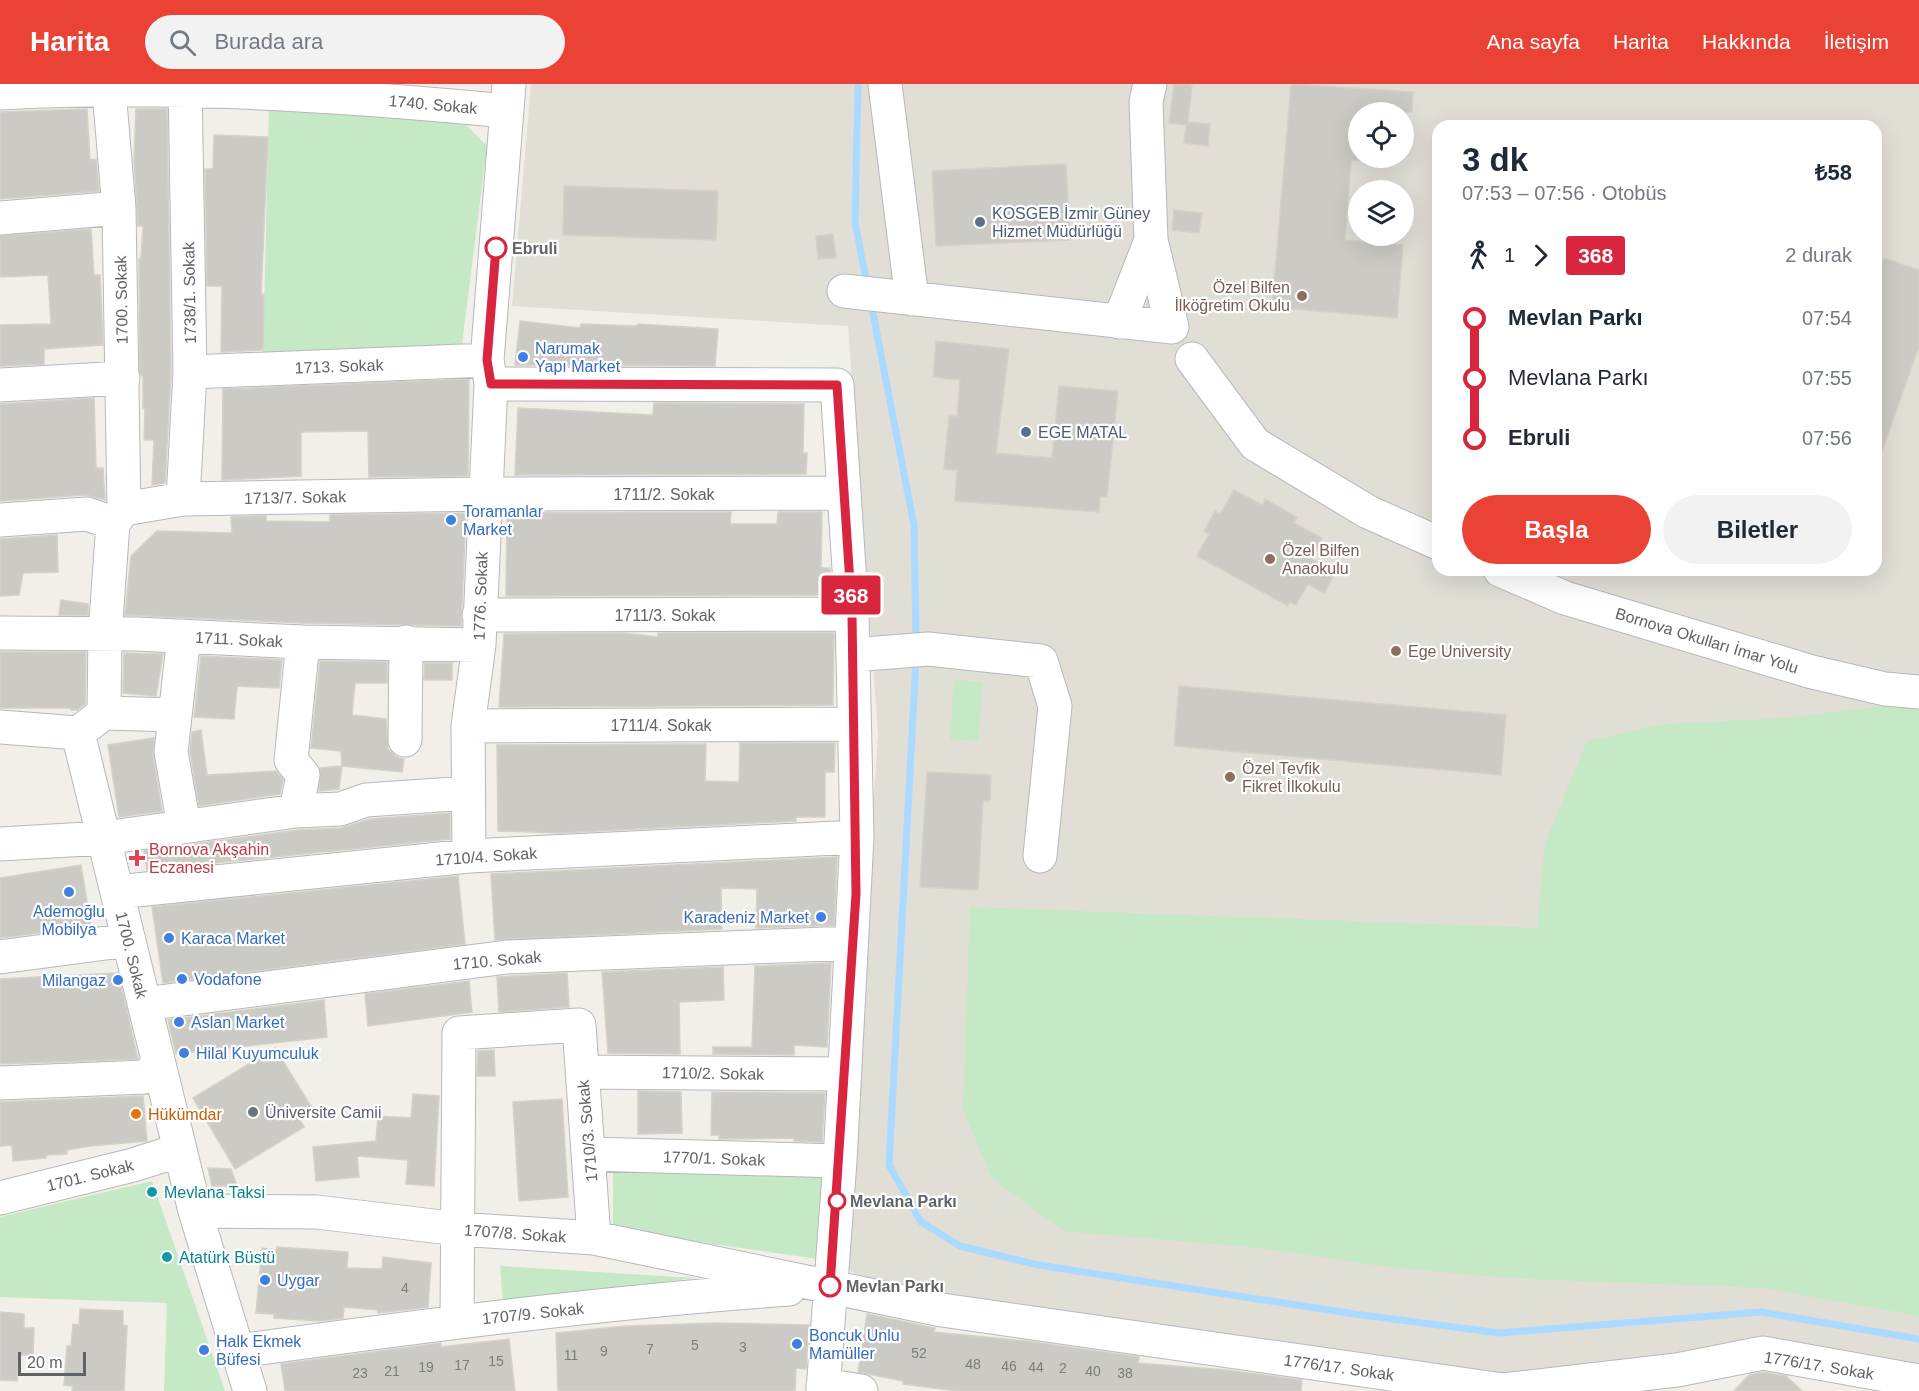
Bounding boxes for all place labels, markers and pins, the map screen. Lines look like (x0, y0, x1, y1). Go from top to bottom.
place label: KOSGEB İzmir Güney Hizmet Müdürlüğü (992, 204, 1150, 240)
marker: KOSGEB İzmir Güney Hizmet Müdürlüğü (973, 215, 987, 229)
marker: Ebruli (485, 237, 507, 259)
place label: Ebruli (512, 240, 557, 257)
place label: Özel Bilfen İlköğretim Okulu (1174, 279, 1290, 314)
marker: Özel Bilfen İlköğretim Okulu (1295, 289, 1309, 303)
place label: Narumak Yapı Market (535, 340, 621, 375)
marker: Narumak Yapı Market (516, 350, 530, 364)
place label: EGE MATAL (1038, 424, 1127, 441)
marker: EGE MATAL (1019, 425, 1033, 439)
place label: Toramanlar Market (463, 503, 544, 538)
marker: Toramanlar Market (444, 513, 458, 527)
place label: Özel Bilfen Anaokulu (1282, 542, 1359, 577)
marker: Özel Bilfen Anaokulu (1263, 552, 1277, 566)
place label: Ege University (1408, 643, 1511, 660)
marker: Ege University (1389, 644, 1403, 658)
place label: Özel Tevfik Fikret İlkokulu (1242, 760, 1341, 795)
marker: Özel Tevfik Fikret İlkokulu (1223, 770, 1237, 784)
place label: Bornova Akşahin Eczanesi (149, 841, 269, 876)
marker: Bornova Akşahin Eczanesi (130, 851, 144, 865)
marker: Ademoğlu Mobilya (62, 885, 76, 899)
place label: Ademoğlu Mobilya (33, 903, 105, 938)
place label: Karadeniz Market (684, 909, 810, 926)
marker: Karadeniz Market (814, 910, 828, 924)
place label: Karaca Market (181, 930, 286, 947)
marker: Karaca Market (162, 931, 176, 945)
place label: Vodafone (194, 971, 262, 988)
place label: Milangaz (42, 972, 106, 989)
marker: Vodafone (175, 972, 189, 986)
marker: Milangaz (111, 973, 125, 987)
place label: Aslan Market (191, 1014, 285, 1031)
marker: Aslan Market (172, 1015, 186, 1029)
place label: Hilal Kuyumculuk (196, 1045, 320, 1062)
marker: Hilal Kuyumculuk (177, 1046, 191, 1060)
place label: Üniversite Camii (265, 1104, 381, 1121)
marker: Üniversite Camii (246, 1105, 260, 1119)
place label: Hükümdar (148, 1106, 222, 1123)
marker: Hükümdar (129, 1107, 143, 1121)
place label: Mevlana Taksi (164, 1184, 265, 1201)
marker: Mevlana Taksi (145, 1185, 159, 1199)
marker: Mevlana Parkı (828, 1192, 846, 1210)
place label: Mevlana Parkı (850, 1193, 957, 1210)
place label: Atatürk Büstü (179, 1249, 275, 1266)
marker: Atatürk Büstü (160, 1250, 174, 1264)
place label: Uygar (277, 1272, 320, 1289)
marker: Uygar (258, 1273, 272, 1287)
marker: Mevlan Parkı (819, 1275, 841, 1297)
place label: Mevlan Parkı (846, 1278, 944, 1295)
place label: Boncuk Unlu Mamüller (809, 1327, 900, 1362)
place label: Halk Ekmek Büfesi (216, 1333, 302, 1368)
marker: Boncuk Unlu Mamüller (790, 1337, 804, 1351)
marker: Halk Ekmek Büfesi (197, 1343, 211, 1357)

